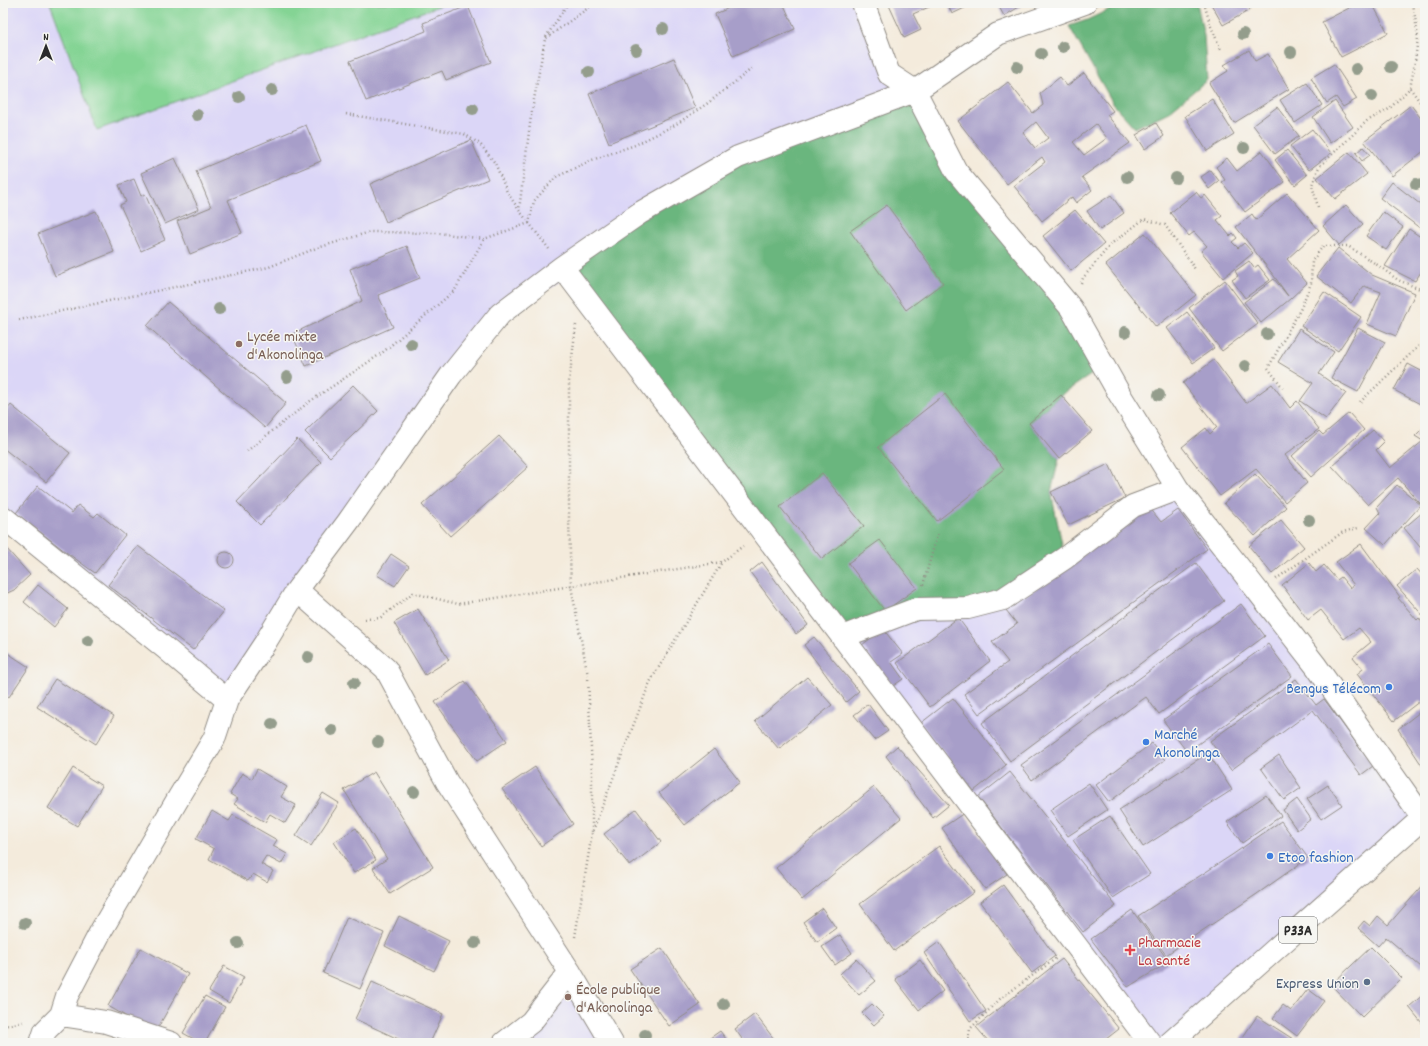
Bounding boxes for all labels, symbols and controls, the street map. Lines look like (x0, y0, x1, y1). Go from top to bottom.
north arrow (26, 26, 66, 66)
text: N (43, 30, 49, 46)
place label: Lycée mixte d'Akonolinga (247, 326, 324, 367)
marker: Lycée mixte d'Akonolinga (234, 339, 244, 349)
place label: Bengus Télécom (1286, 678, 1381, 701)
marker: Bengus Télécom (1384, 682, 1394, 692)
place label: Marché Akonolinga (1154, 724, 1220, 765)
marker: Marché Akonolinga (1141, 737, 1151, 747)
place label: Etoo fashion (1278, 847, 1354, 870)
marker: Etoo fashion (1265, 851, 1275, 861)
road number: P33A (1279, 917, 1317, 943)
place label: Pharmacie La santé (1138, 932, 1201, 973)
marker: Pharmacie La santé (1125, 945, 1135, 955)
place label: Express Union (1276, 973, 1359, 996)
marker: Express Union (1362, 977, 1372, 987)
place label: École publique d'Akonolinga (576, 979, 660, 1020)
marker: École publique d'Akonolinga (563, 992, 573, 1002)

